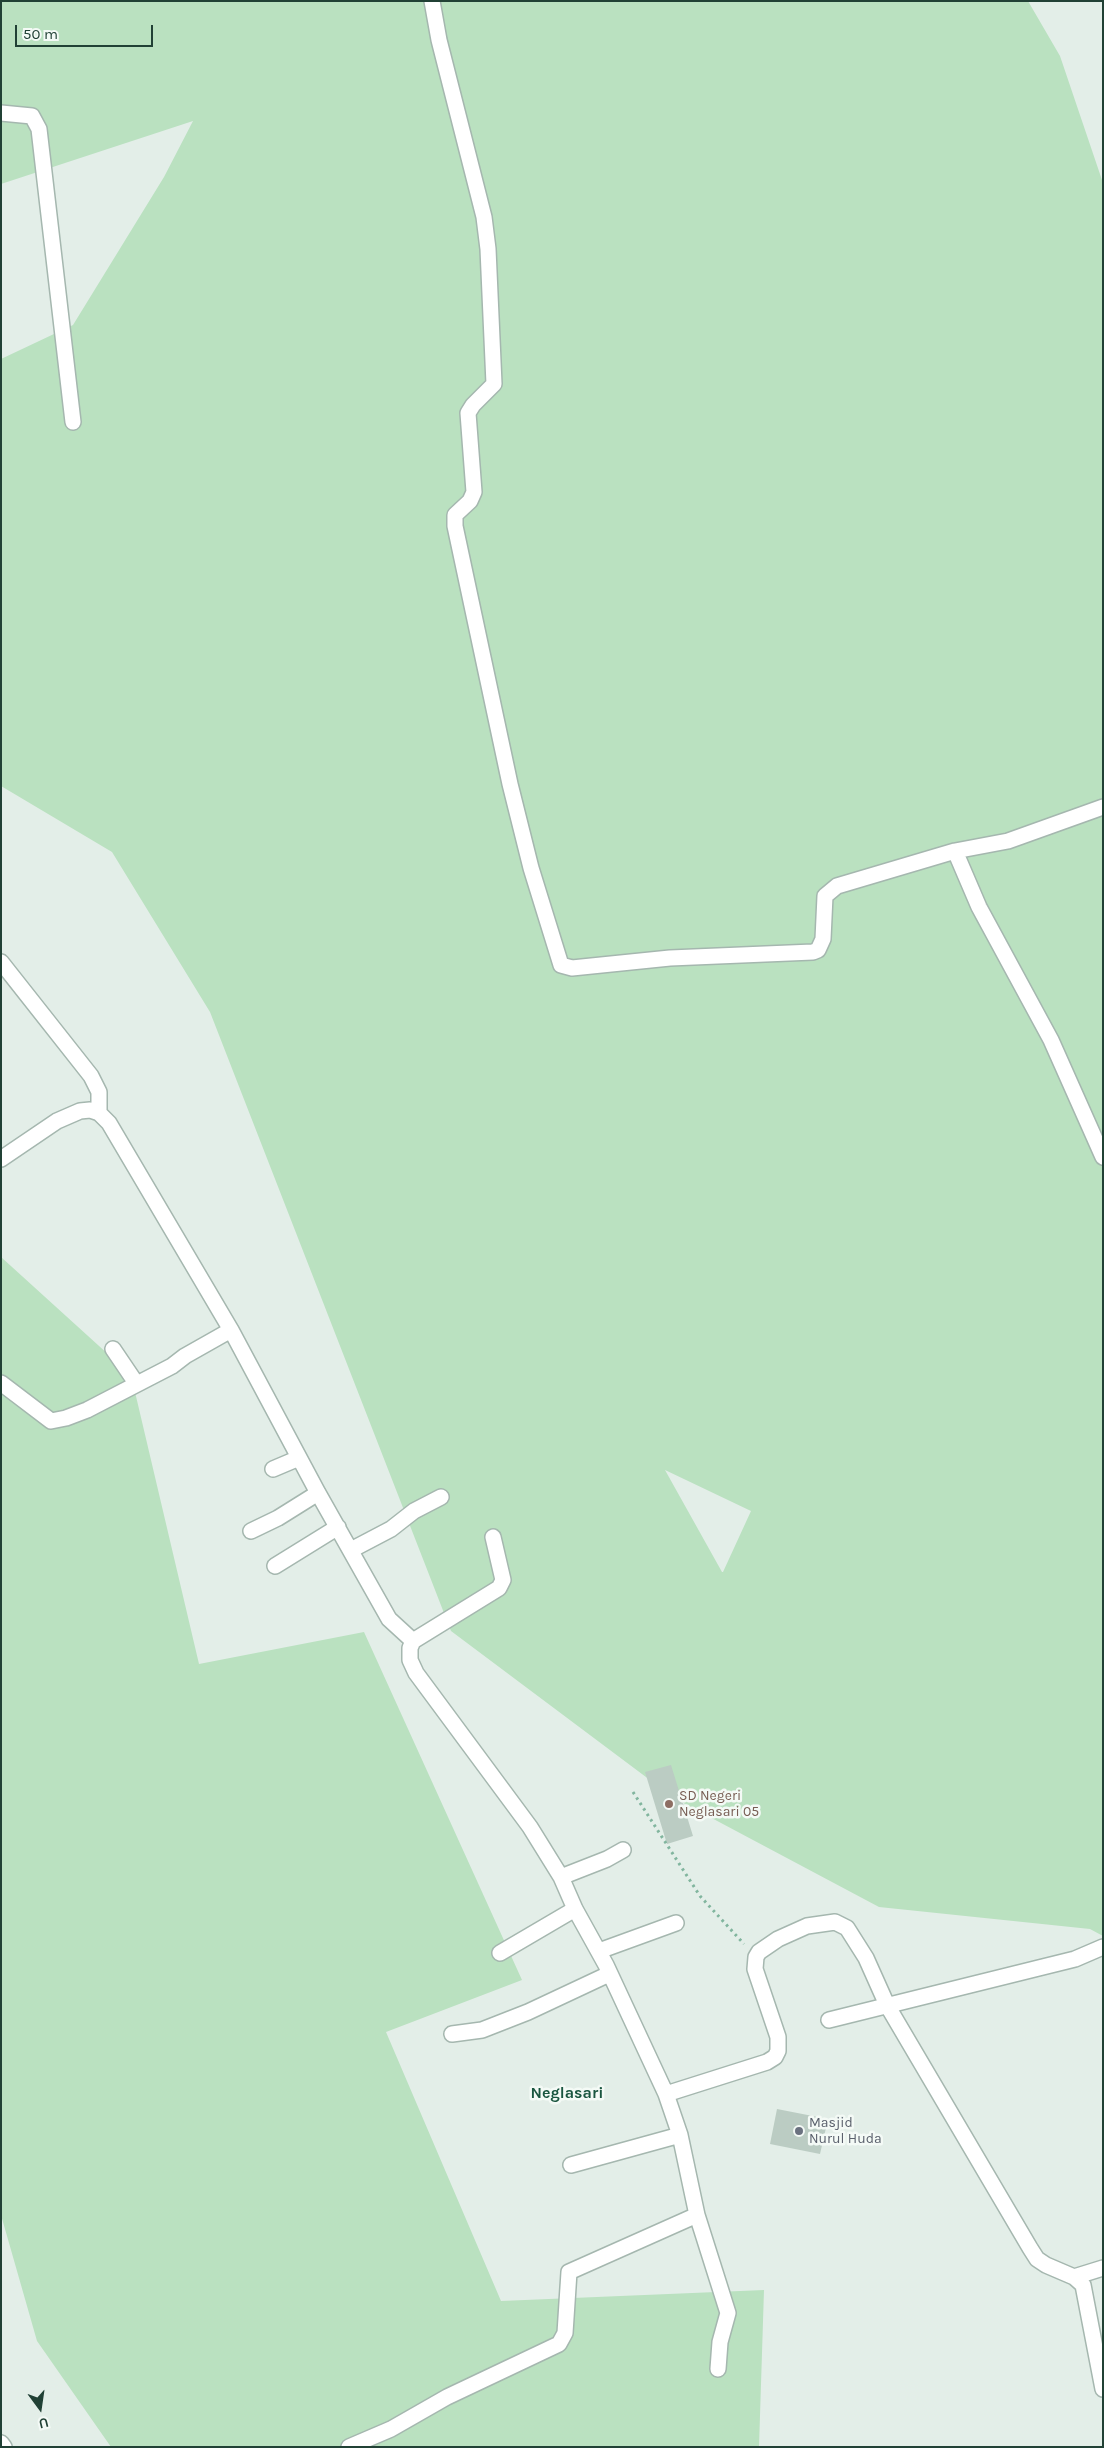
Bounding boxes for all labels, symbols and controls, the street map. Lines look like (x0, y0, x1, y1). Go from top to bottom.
scale bar (18, 15, 155, 47)
text: 50 m (23, 25, 58, 43)
place label: SD Negeri Neglasari 05 (679, 1788, 759, 1820)
marker: SD Negeri Neglasari 05 (663, 1798, 675, 1810)
district label: Neglasari (531, 2083, 603, 2103)
place label: Masjid Nurul Huda (809, 2115, 882, 2148)
marker: Masjid Nurul Huda (793, 2125, 805, 2137)
north arrow (15, 2383, 65, 2433)
text: U (37, 2414, 51, 2432)

